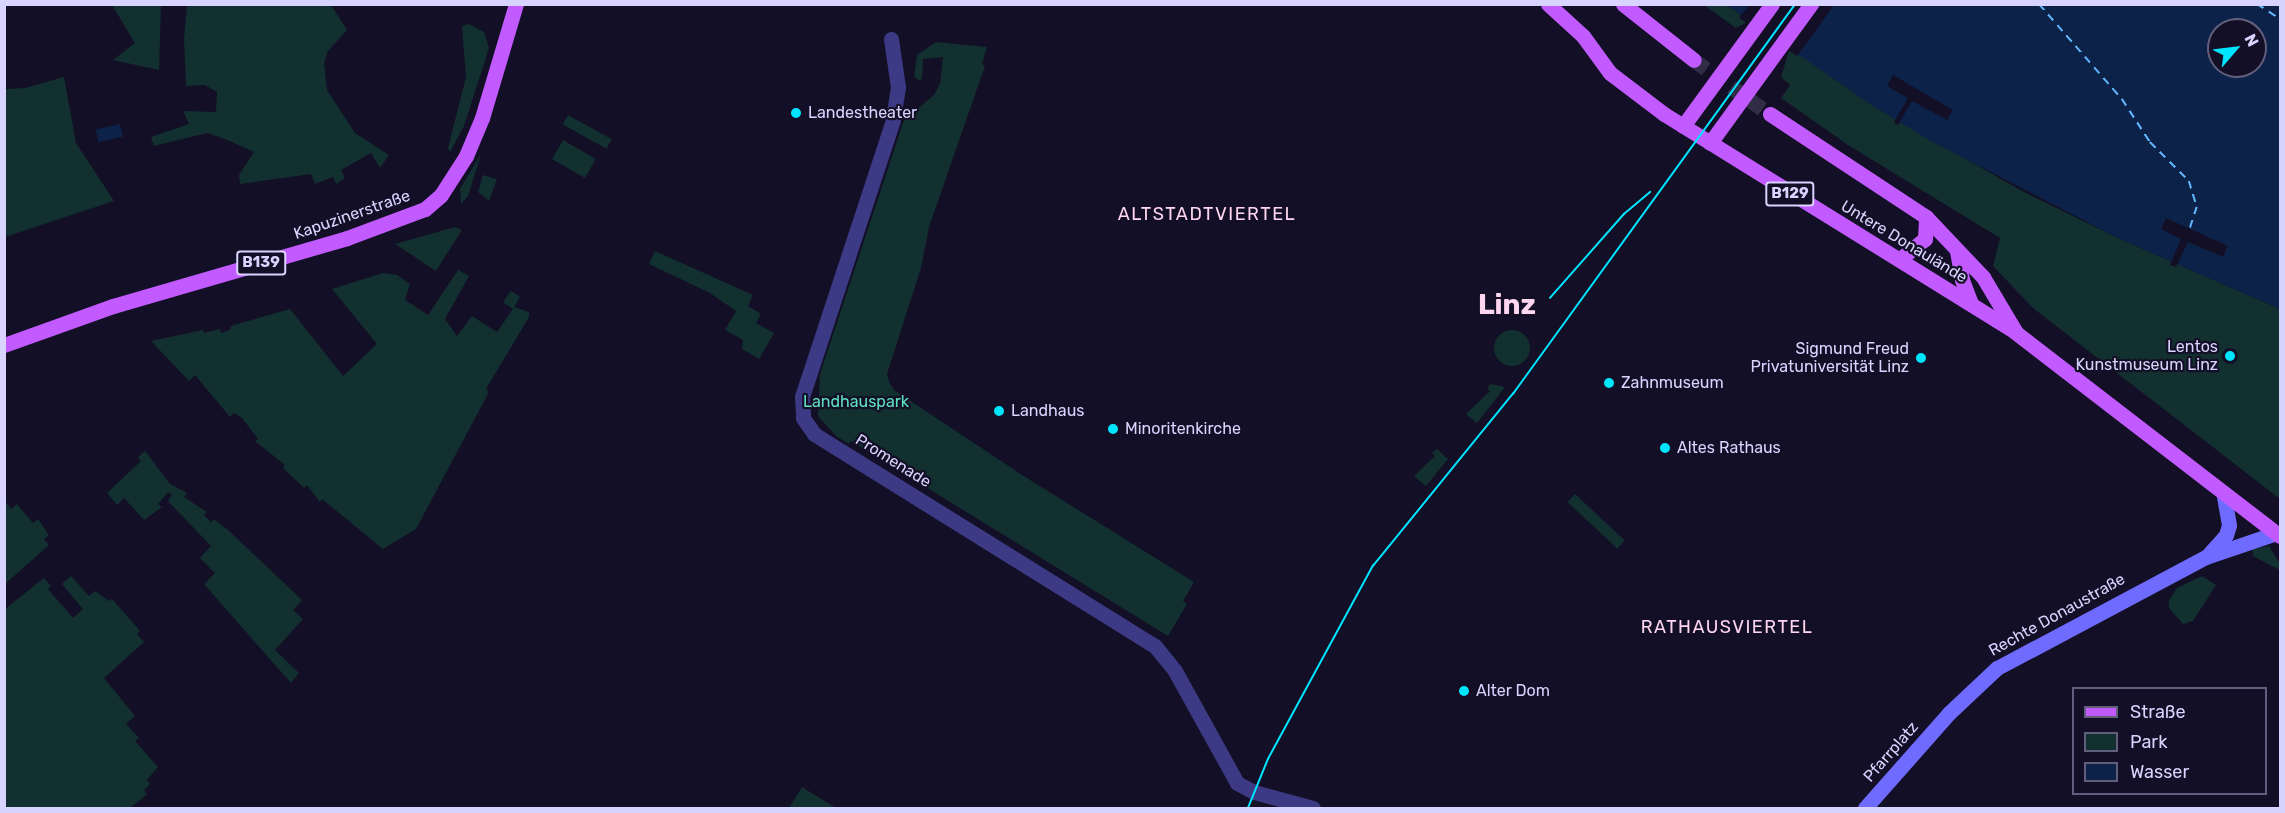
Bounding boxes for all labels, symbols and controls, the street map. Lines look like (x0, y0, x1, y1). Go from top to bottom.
north arrow (2207, 18, 2267, 78)
text: N (2240, 31, 2263, 50)
place label: Landestheater (808, 103, 917, 123)
marker: Landestheater (789, 106, 803, 120)
road number: B129 (1764, 182, 1816, 206)
street label: Kapuzinerstraße (291, 186, 413, 244)
street label: Untere Donaulände (1837, 197, 1971, 287)
district label: ALTSTADTVIERTEL (1118, 203, 1296, 225)
road number: B139 (236, 251, 286, 275)
district label: Linz (1478, 288, 1536, 322)
place label: Lentos Kunstmuseum Linz (2076, 337, 2218, 375)
place label: Sigmund Freud Privatuniversität Linz (1750, 339, 1909, 377)
marker: Lentos Kunstmuseum Linz (2223, 349, 2237, 363)
marker: Sigmund Freud Privatuniversität Linz (1914, 351, 1928, 365)
place label: Zahnmuseum (1621, 373, 1724, 393)
marker: Zahnmuseum (1602, 376, 1616, 390)
park label: Landhauspark (803, 392, 909, 412)
place label: Landhaus (1011, 401, 1084, 421)
marker: Landhaus (992, 404, 1006, 418)
place label: Minoritenkirche (1125, 419, 1241, 439)
marker: Minoritenkirche (1106, 422, 1120, 436)
street label: Promenade (852, 430, 934, 492)
place label: Altes Rathaus (1677, 438, 1781, 458)
marker: Altes Rathaus (1658, 441, 1672, 455)
street label: Rechte Donaustraße (1985, 570, 2129, 660)
district label: RATHAUSVIERTEL (1641, 616, 1813, 638)
place label: Alter Dom (1476, 681, 1550, 701)
marker: Alter Dom (1457, 684, 1471, 698)
legend (2072, 687, 2267, 795)
text: Straße (2130, 701, 2186, 723)
street label: Pfarrplatz (1860, 718, 1922, 786)
text: Park (2130, 731, 2167, 753)
text: Wasser (2130, 761, 2189, 783)

